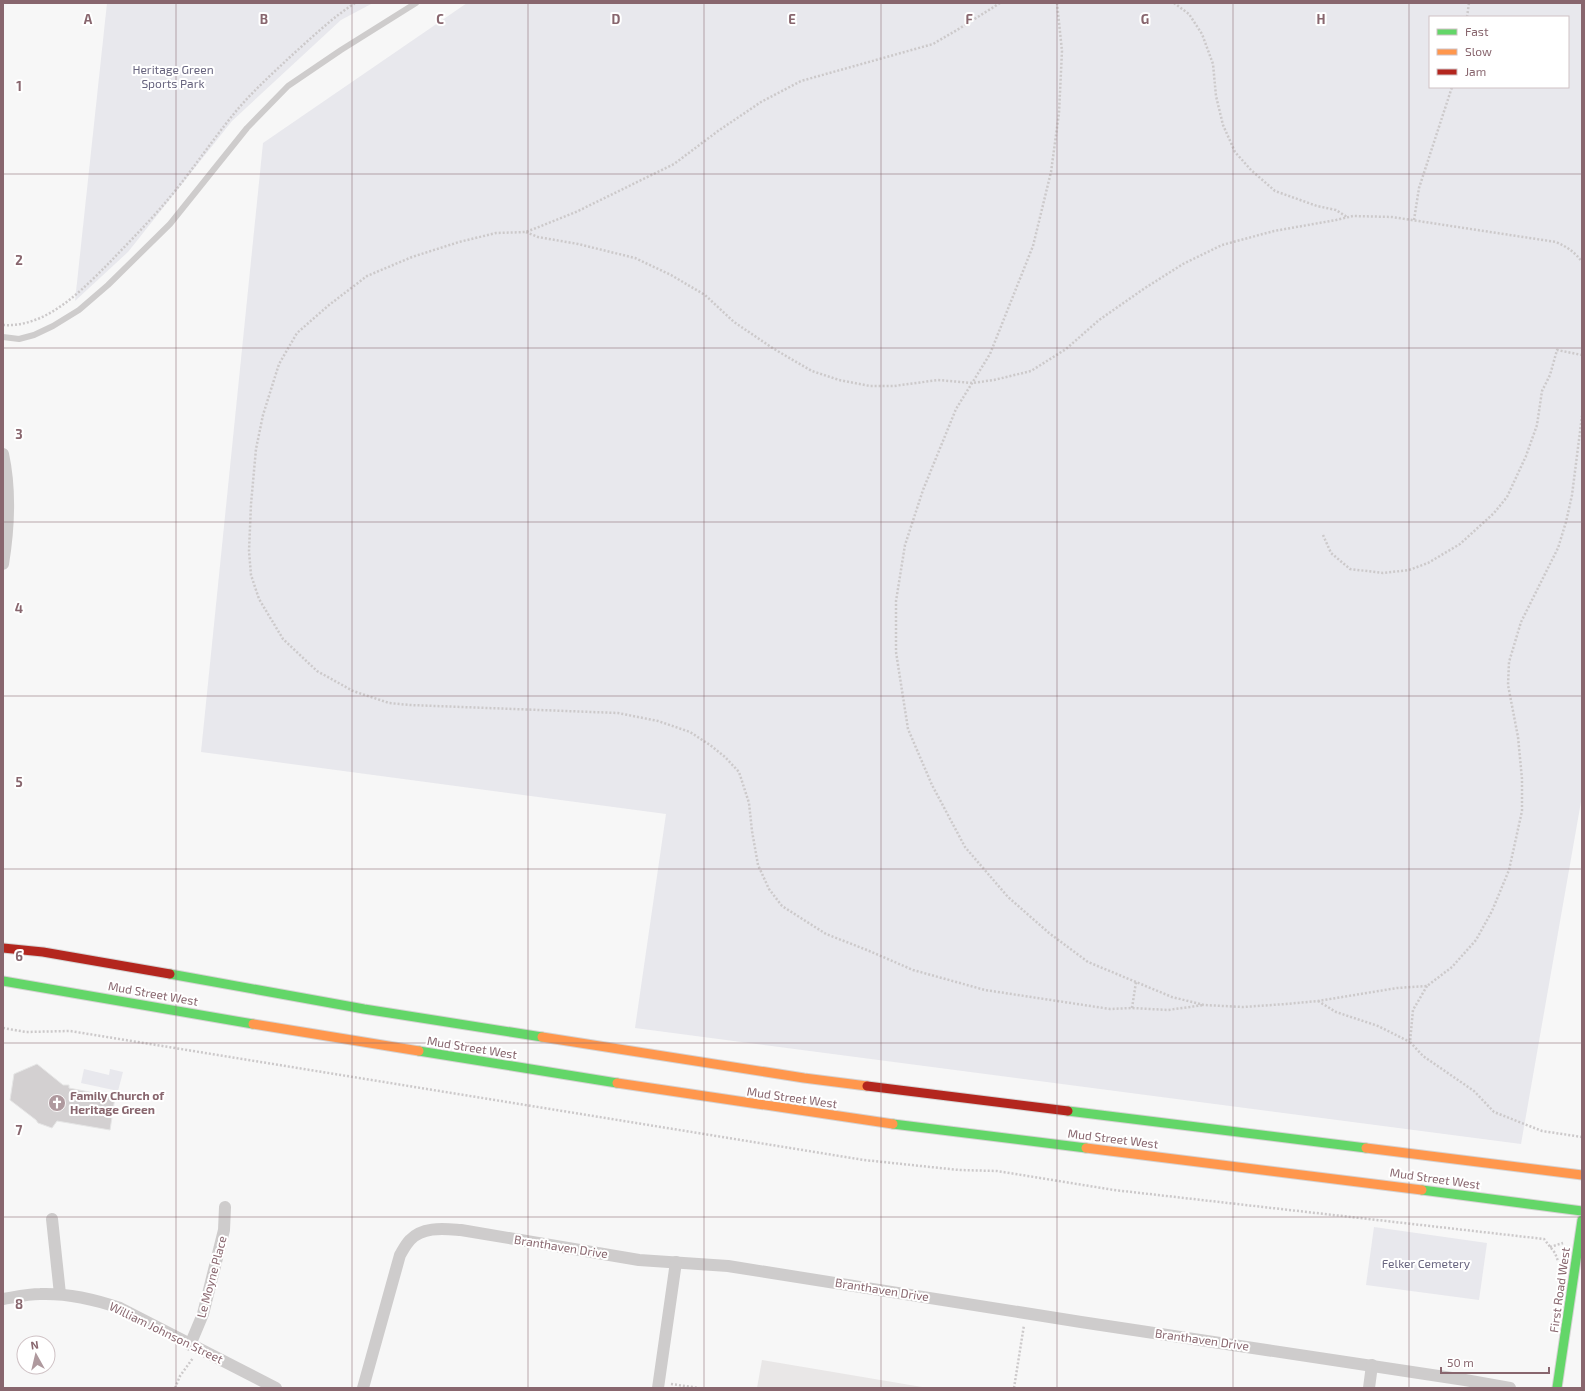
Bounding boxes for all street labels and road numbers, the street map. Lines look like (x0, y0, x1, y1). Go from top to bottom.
street label: Mud Street West (107, 978, 200, 1008)
street label: Mud Street West (426, 1033, 519, 1061)
street label: Mud Street West (746, 1084, 839, 1110)
street label: Mud Street West (1067, 1126, 1160, 1151)
street label: Mud Street West (1389, 1165, 1482, 1191)
street label: Branthaven Drive (513, 1232, 609, 1260)
street label: Le Moyne Place (193, 1234, 229, 1319)
street label: First Road West (1546, 1246, 1572, 1333)
street label: Branthaven Drive (834, 1275, 930, 1303)
street label: William Johnson Street (107, 1298, 226, 1366)
street label: Branthaven Drive (1154, 1325, 1250, 1353)

